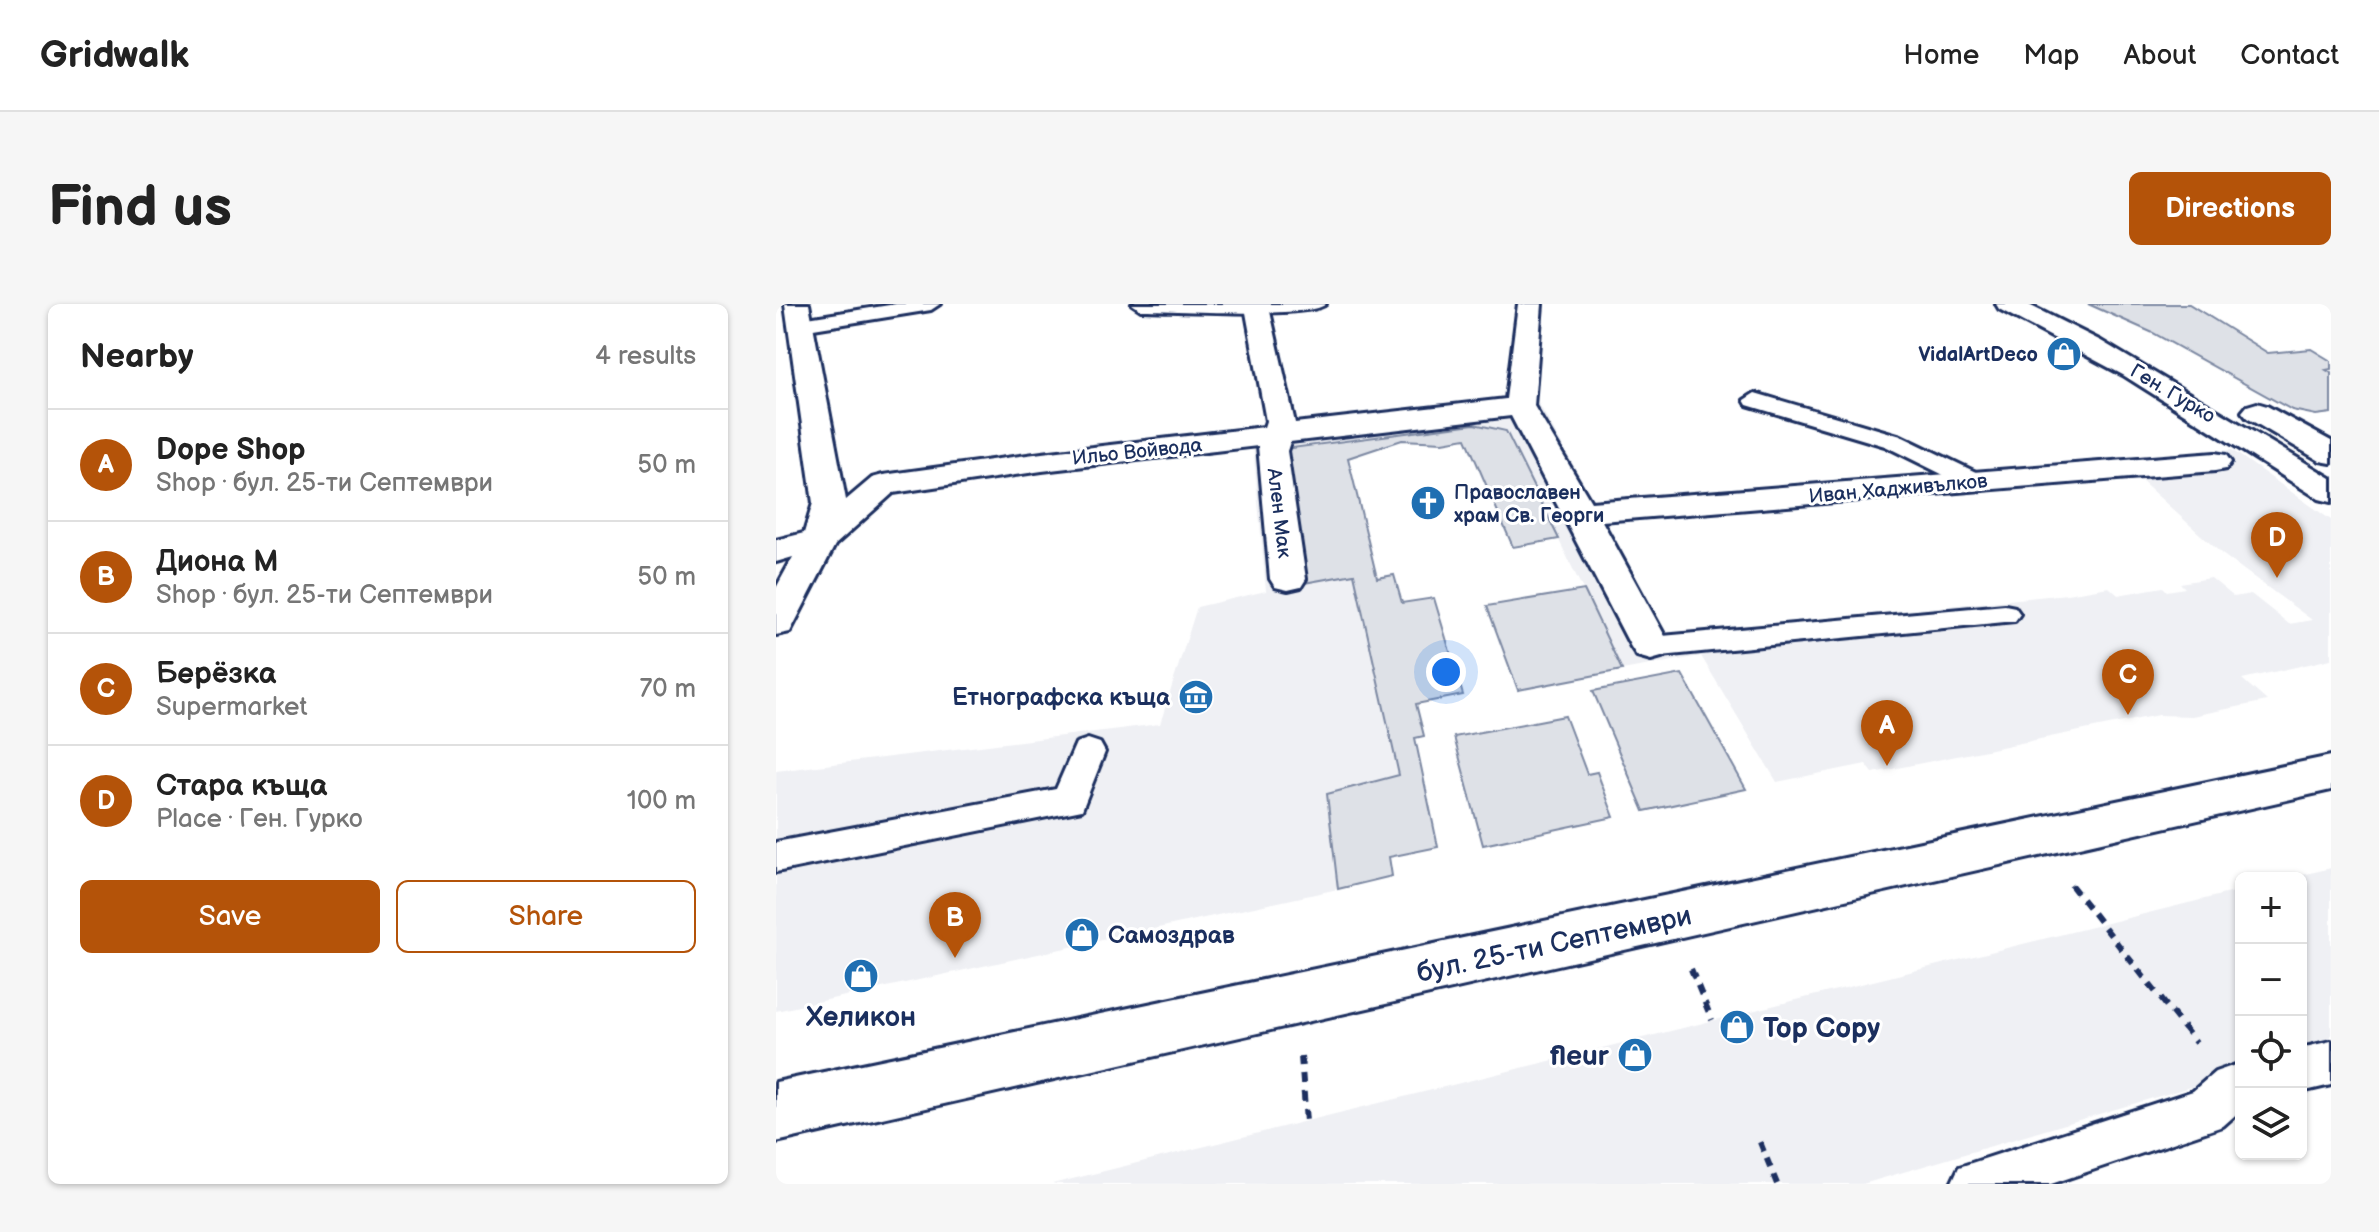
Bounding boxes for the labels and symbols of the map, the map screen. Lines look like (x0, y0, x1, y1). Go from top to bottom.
shop icon: VidalArtDeco (2045, 335, 2083, 373)
place label: VidalArtDeco (1918, 343, 2038, 367)
street label: Ген. Гурко (2126, 359, 2219, 429)
street label: Ильо Войвода (1071, 433, 1204, 471)
street label: Ален Мак (1261, 466, 1296, 560)
street label: Иван Хадживълков (1808, 469, 1989, 509)
place label: Православен храм Св. Георги (1454, 481, 1604, 528)
church icon: Православен храм Св. Георги (1409, 484, 1447, 522)
pin: D (2251, 512, 2303, 578)
pin: C (2102, 649, 2154, 715)
your location (1426, 652, 1466, 692)
museum icon: Етнографска къща (1177, 678, 1215, 716)
place label: Етнографска къща (952, 683, 1171, 712)
pin: A (1861, 700, 1913, 766)
pin: B (929, 892, 981, 958)
street label: бул. 25-ти Септември (1414, 899, 1695, 990)
shop icon: Самоздрав (1063, 916, 1101, 954)
place label: Самоздрав (1108, 921, 1235, 950)
shop icon: Хеликон (842, 957, 880, 995)
place label: Хеликон (805, 1001, 916, 1034)
shop icon: Top Copy (1718, 1008, 1756, 1046)
place label: Top Copy (1763, 1012, 1880, 1045)
shop icon: fleur (1616, 1036, 1654, 1074)
place label: fleur (1550, 1040, 1610, 1073)

